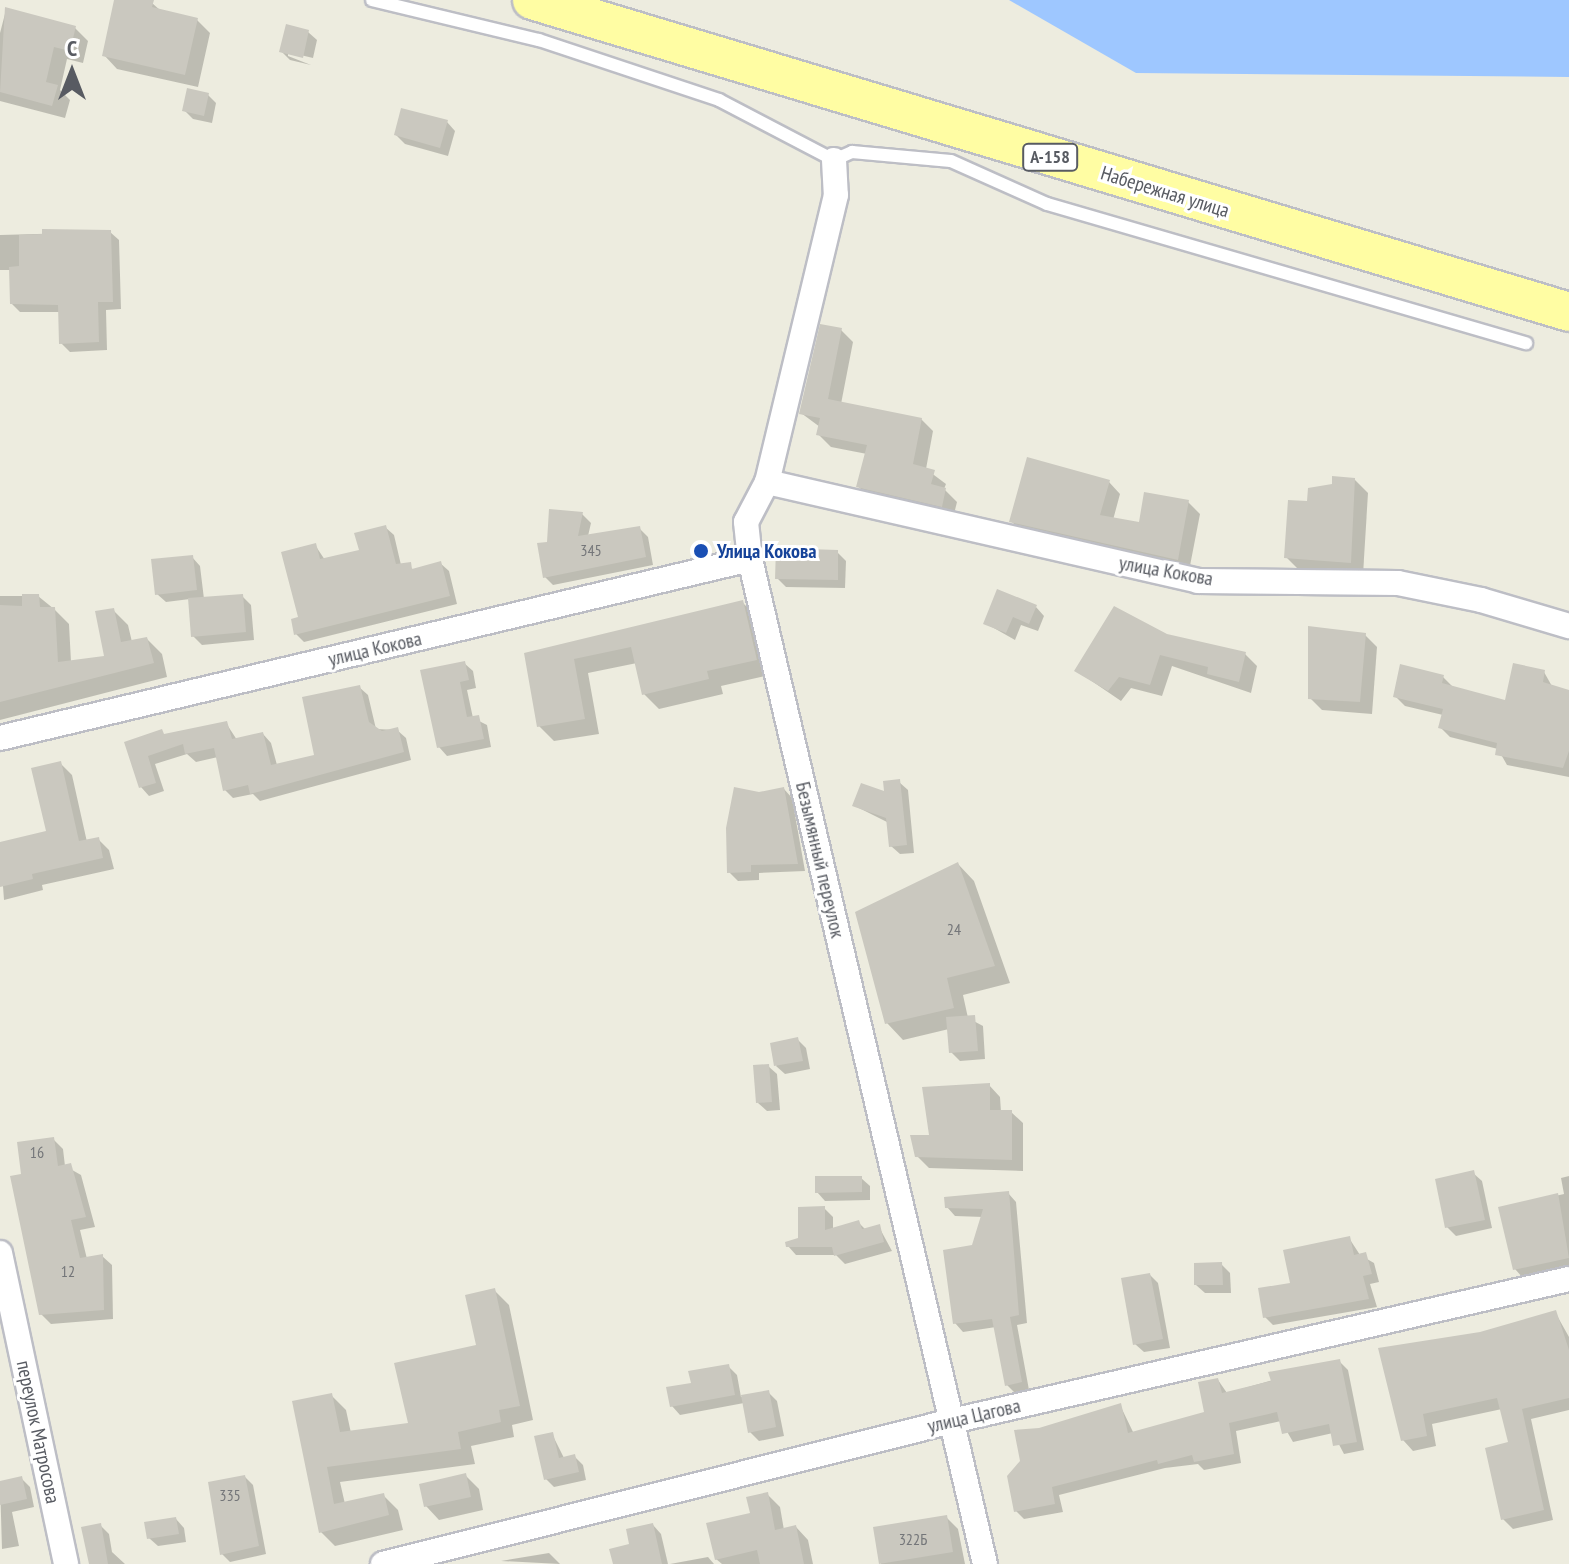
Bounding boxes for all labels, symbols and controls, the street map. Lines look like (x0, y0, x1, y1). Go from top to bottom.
north arrow (32, 32, 112, 112)
text: С (67, 34, 77, 62)
road number: А-158 (1022, 143, 1078, 171)
street label: Набережная улица (1098, 161, 1232, 223)
place label: Улица Кокова (717, 539, 817, 563)
house number: 345 (580, 540, 602, 560)
marker: Улица Кокова (692, 542, 710, 560)
street label: улица Кокова (1117, 551, 1215, 591)
street label: улица Кокова (326, 627, 424, 671)
street label: Безымянный переулок (790, 780, 850, 940)
house number: 24 (947, 919, 961, 939)
house number: 16 (30, 1142, 44, 1162)
house number: 12 (61, 1261, 75, 1281)
street label: переулок Матросова (11, 1358, 65, 1506)
street label: улица Цагова (925, 1394, 1023, 1438)
house number: 335 (219, 1485, 241, 1505)
house number: 322Б (899, 1529, 927, 1549)

